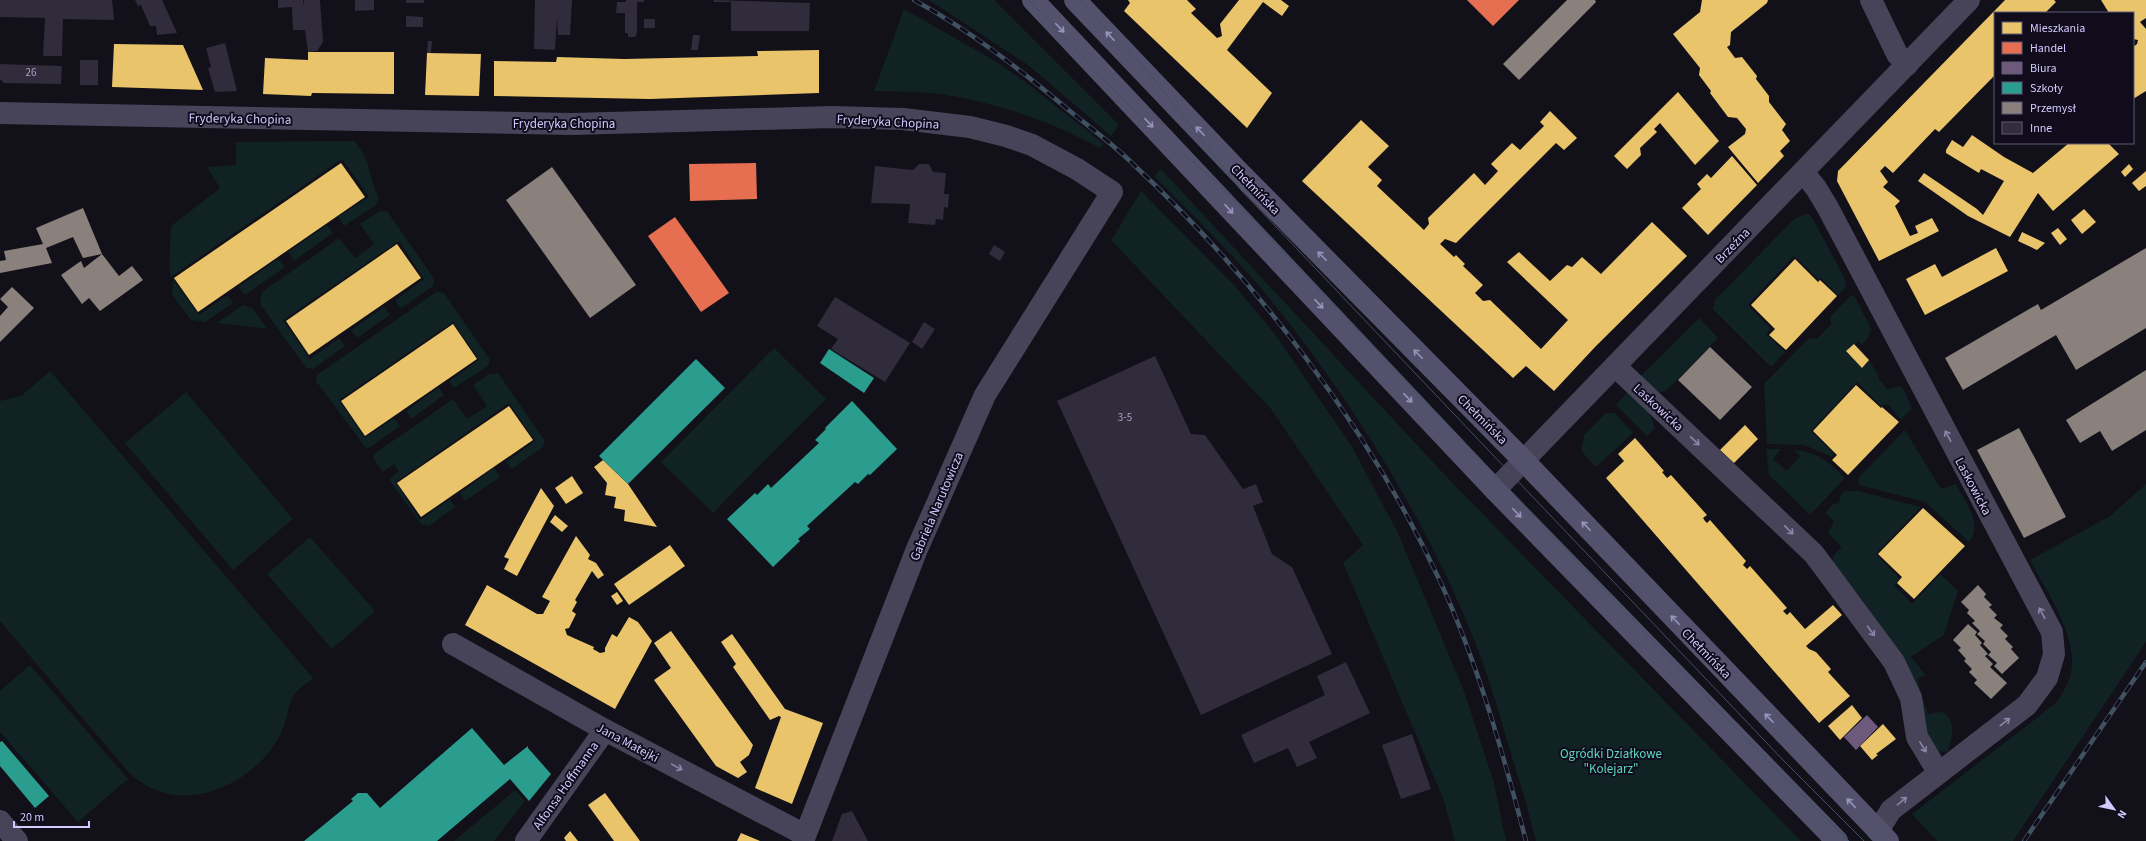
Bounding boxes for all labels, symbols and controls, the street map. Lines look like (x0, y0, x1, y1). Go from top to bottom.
legend (1994, 12, 2134, 144)
text: Mieszkania (2030, 20, 2085, 37)
one-way arrow (1055, 23, 1065, 33)
one-way arrow (1106, 32, 1115, 42)
text: Handel (2030, 40, 2066, 57)
text: Biura (2030, 60, 2056, 77)
house number: 26 (26, 65, 37, 80)
text: Szkoły (2030, 80, 2063, 97)
text: Przemysł (2030, 100, 2076, 117)
street label: Fryderyka Chopina (188, 109, 291, 129)
street label: Fryderyka Chopina (836, 110, 940, 134)
street label: Fryderyka Chopina (513, 115, 615, 133)
one-way arrow (1144, 118, 1153, 128)
text: Inne (2030, 120, 2052, 137)
one-way arrow (1195, 126, 1204, 136)
street label: Chełmińska (1227, 160, 1284, 219)
one-way arrow (1225, 204, 1234, 214)
street label: Brzeźna (1711, 224, 1754, 267)
one-way arrow (1317, 251, 1327, 261)
one-way arrow (1314, 298, 1323, 309)
one-way arrow (1413, 349, 1423, 359)
street label: Laskowicka (1629, 380, 1687, 436)
street label: Chełmińska (1453, 391, 1511, 449)
one-way arrow (1403, 393, 1413, 403)
house number: 3-5 (1118, 410, 1132, 425)
one-way arrow (1944, 430, 1952, 442)
one-way arrow (1689, 436, 1699, 445)
street label: Gabriela Narutowicza (906, 449, 968, 563)
street label: Laskowicka (1950, 454, 1996, 518)
one-way arrow (1512, 508, 1522, 518)
one-way arrow (1581, 521, 1590, 531)
one-way arrow (1784, 525, 1794, 535)
one-way arrow (2037, 607, 2045, 619)
one-way arrow (1671, 615, 1680, 625)
street label: Chełmińska (1678, 624, 1735, 683)
one-way arrow (1866, 625, 1875, 636)
one-way arrow (1764, 713, 1774, 723)
one-way arrow (2000, 718, 2011, 726)
street label: Jana Matejki (593, 719, 662, 767)
street label: Alfonsa Hoffmanna (529, 738, 603, 833)
one-way arrow (1919, 741, 1927, 752)
park label: Ogródki Działkowe "Kolejarz" (1560, 745, 1662, 778)
one-way arrow (670, 764, 682, 772)
north arrow (2094, 789, 2134, 829)
one-way arrow (1897, 797, 1907, 806)
one-way arrow (1846, 798, 1855, 808)
scale bar (14, 803, 89, 829)
text: N (2114, 807, 2130, 821)
text: 20 m (20, 809, 44, 826)

